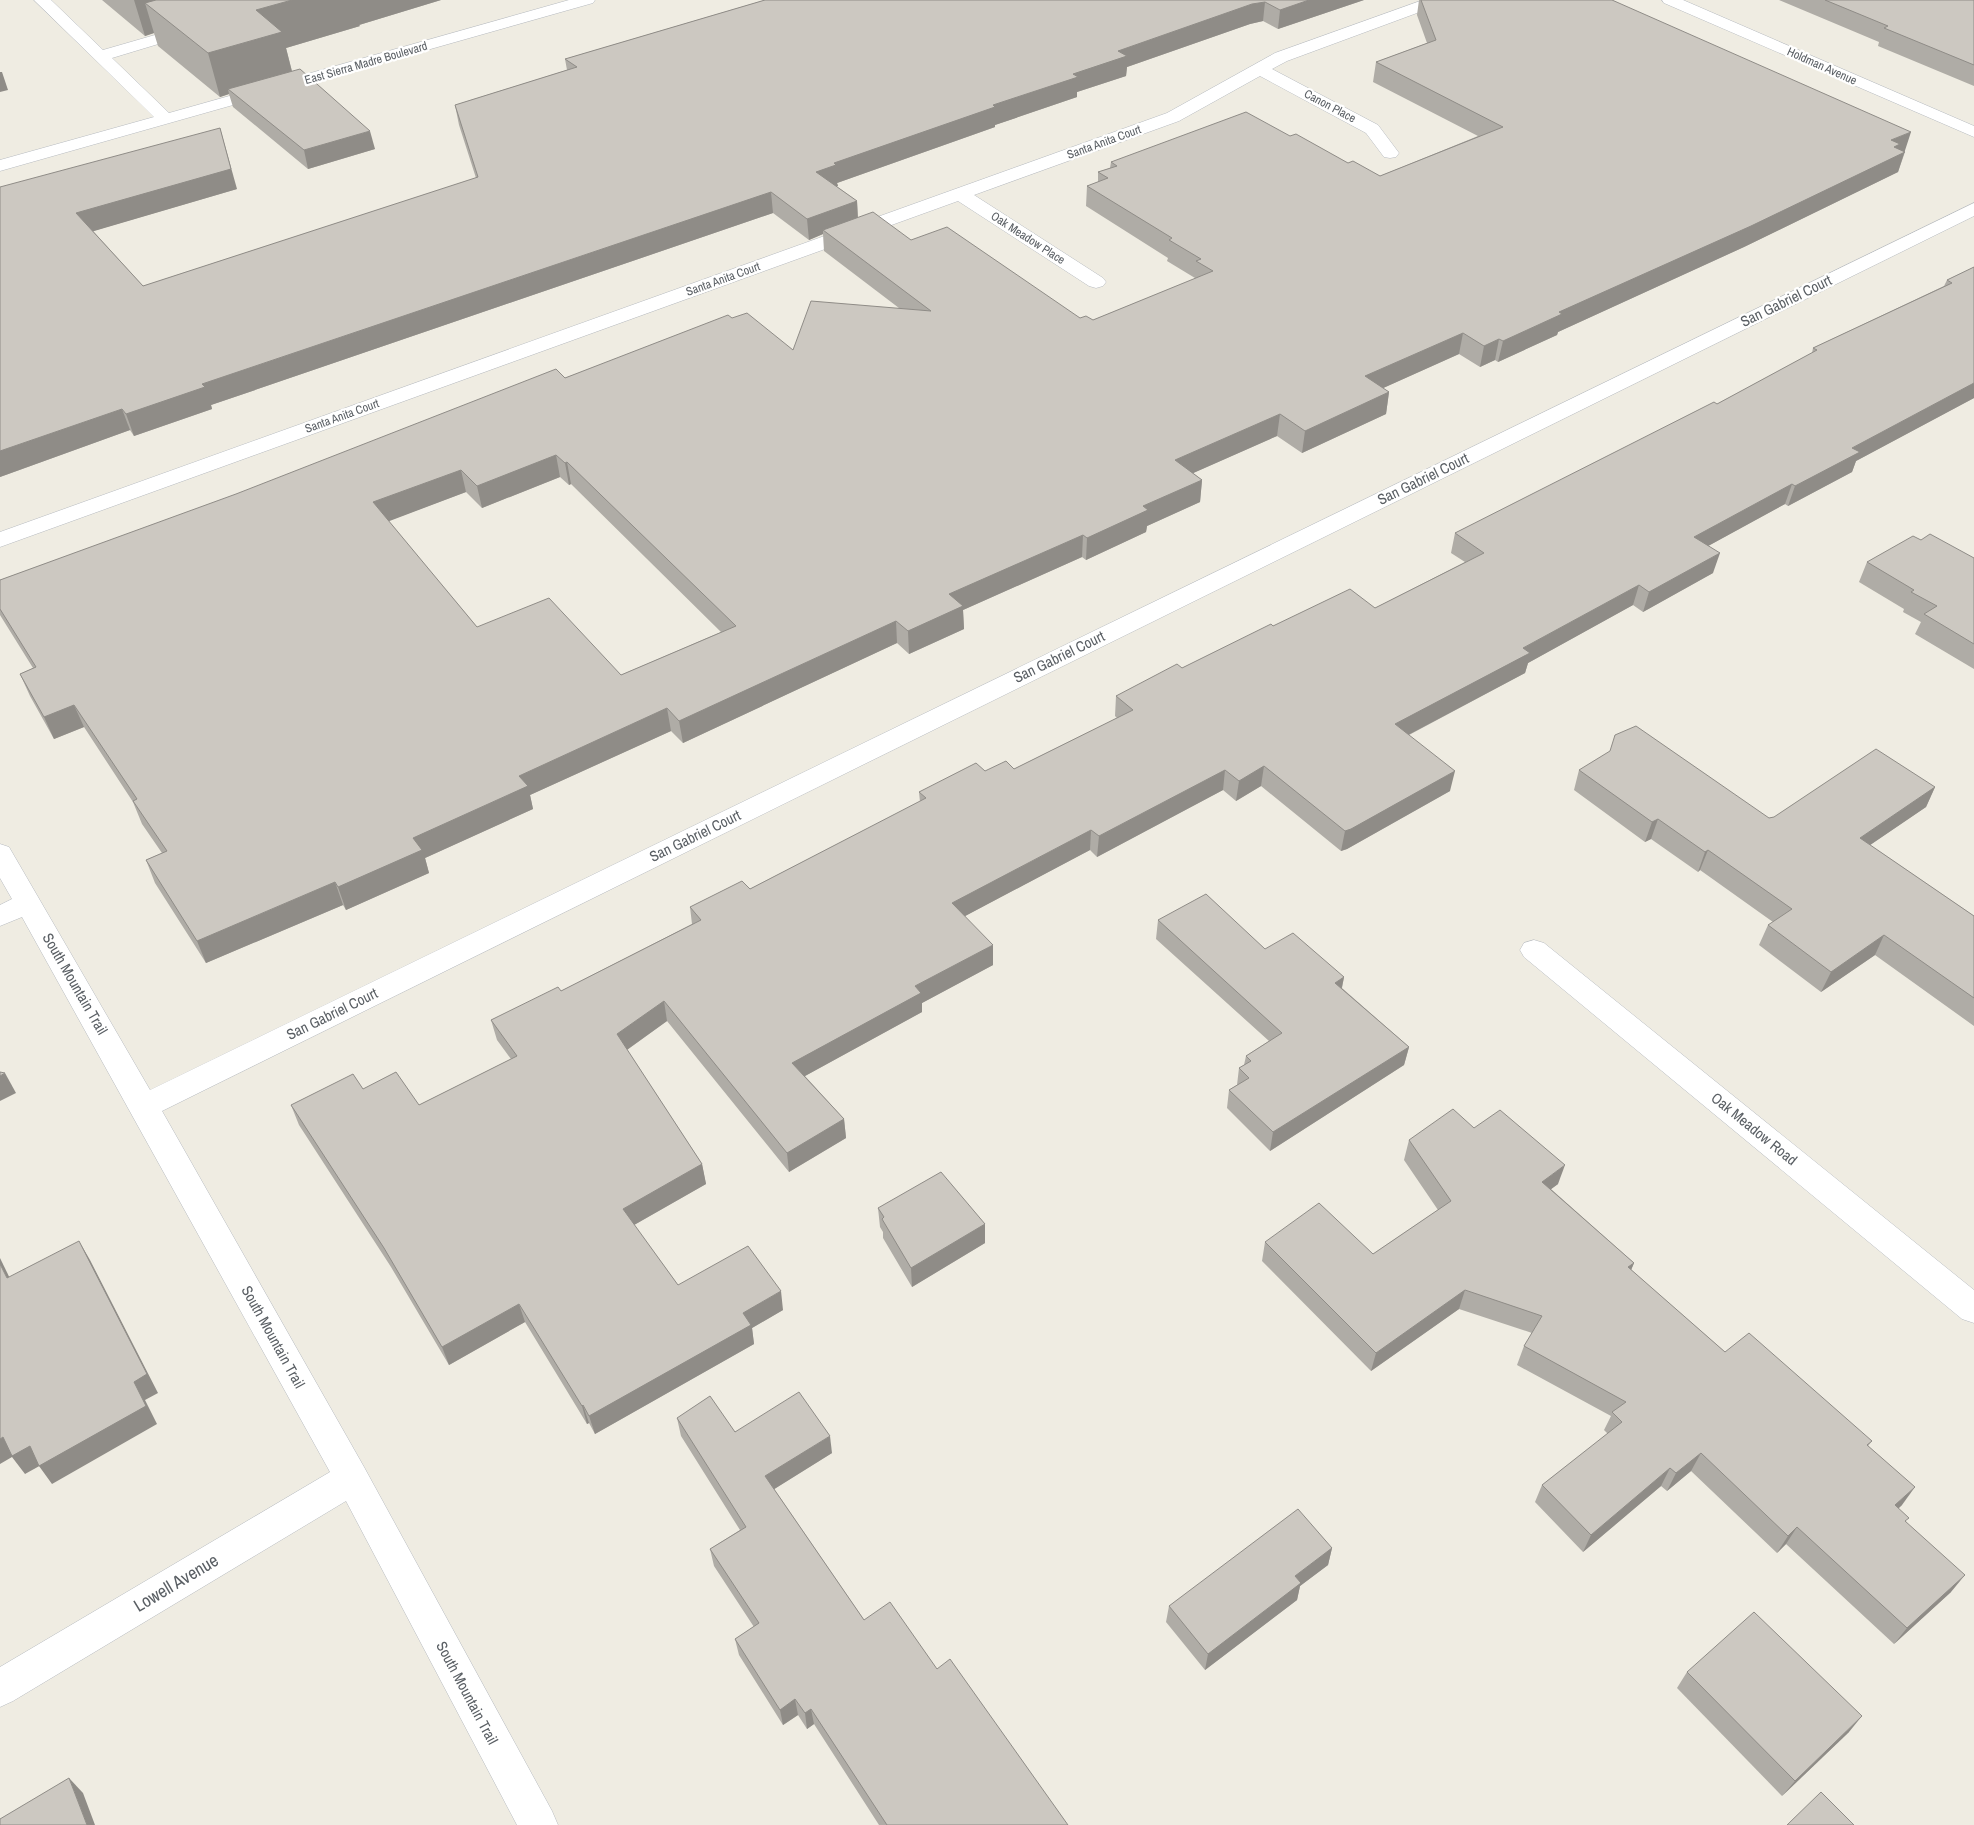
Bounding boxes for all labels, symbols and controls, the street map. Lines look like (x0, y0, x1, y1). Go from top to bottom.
street label: East Sierra Madre Boulevard (303, 38, 429, 88)
street label: Holdman Avenue (1785, 43, 1859, 89)
street label: Canon Place (1301, 86, 1359, 126)
street label: Santa Anita Court (1065, 121, 1143, 163)
street label: Oak Meadow Place (988, 208, 1068, 268)
street label: Santa Anita Court (684, 258, 762, 300)
street label: San Gabriel Court (1737, 269, 1835, 332)
street label: Santa Anita Court (303, 395, 381, 437)
street label: San Gabriel Court (1374, 447, 1472, 510)
street label: San Gabriel Court (1010, 625, 1108, 688)
street label: San Gabriel Court (646, 804, 744, 867)
street label: South Mountain Trail (38, 929, 113, 1038)
street label: San Gabriel Court (283, 982, 381, 1045)
street label: Oak Meadow Road (1707, 1087, 1802, 1170)
street label: South Mountain Trail (237, 1282, 310, 1392)
street label: Lowell Avenue (129, 1547, 223, 1618)
street label: South Mountain Trail (431, 1637, 504, 1748)

